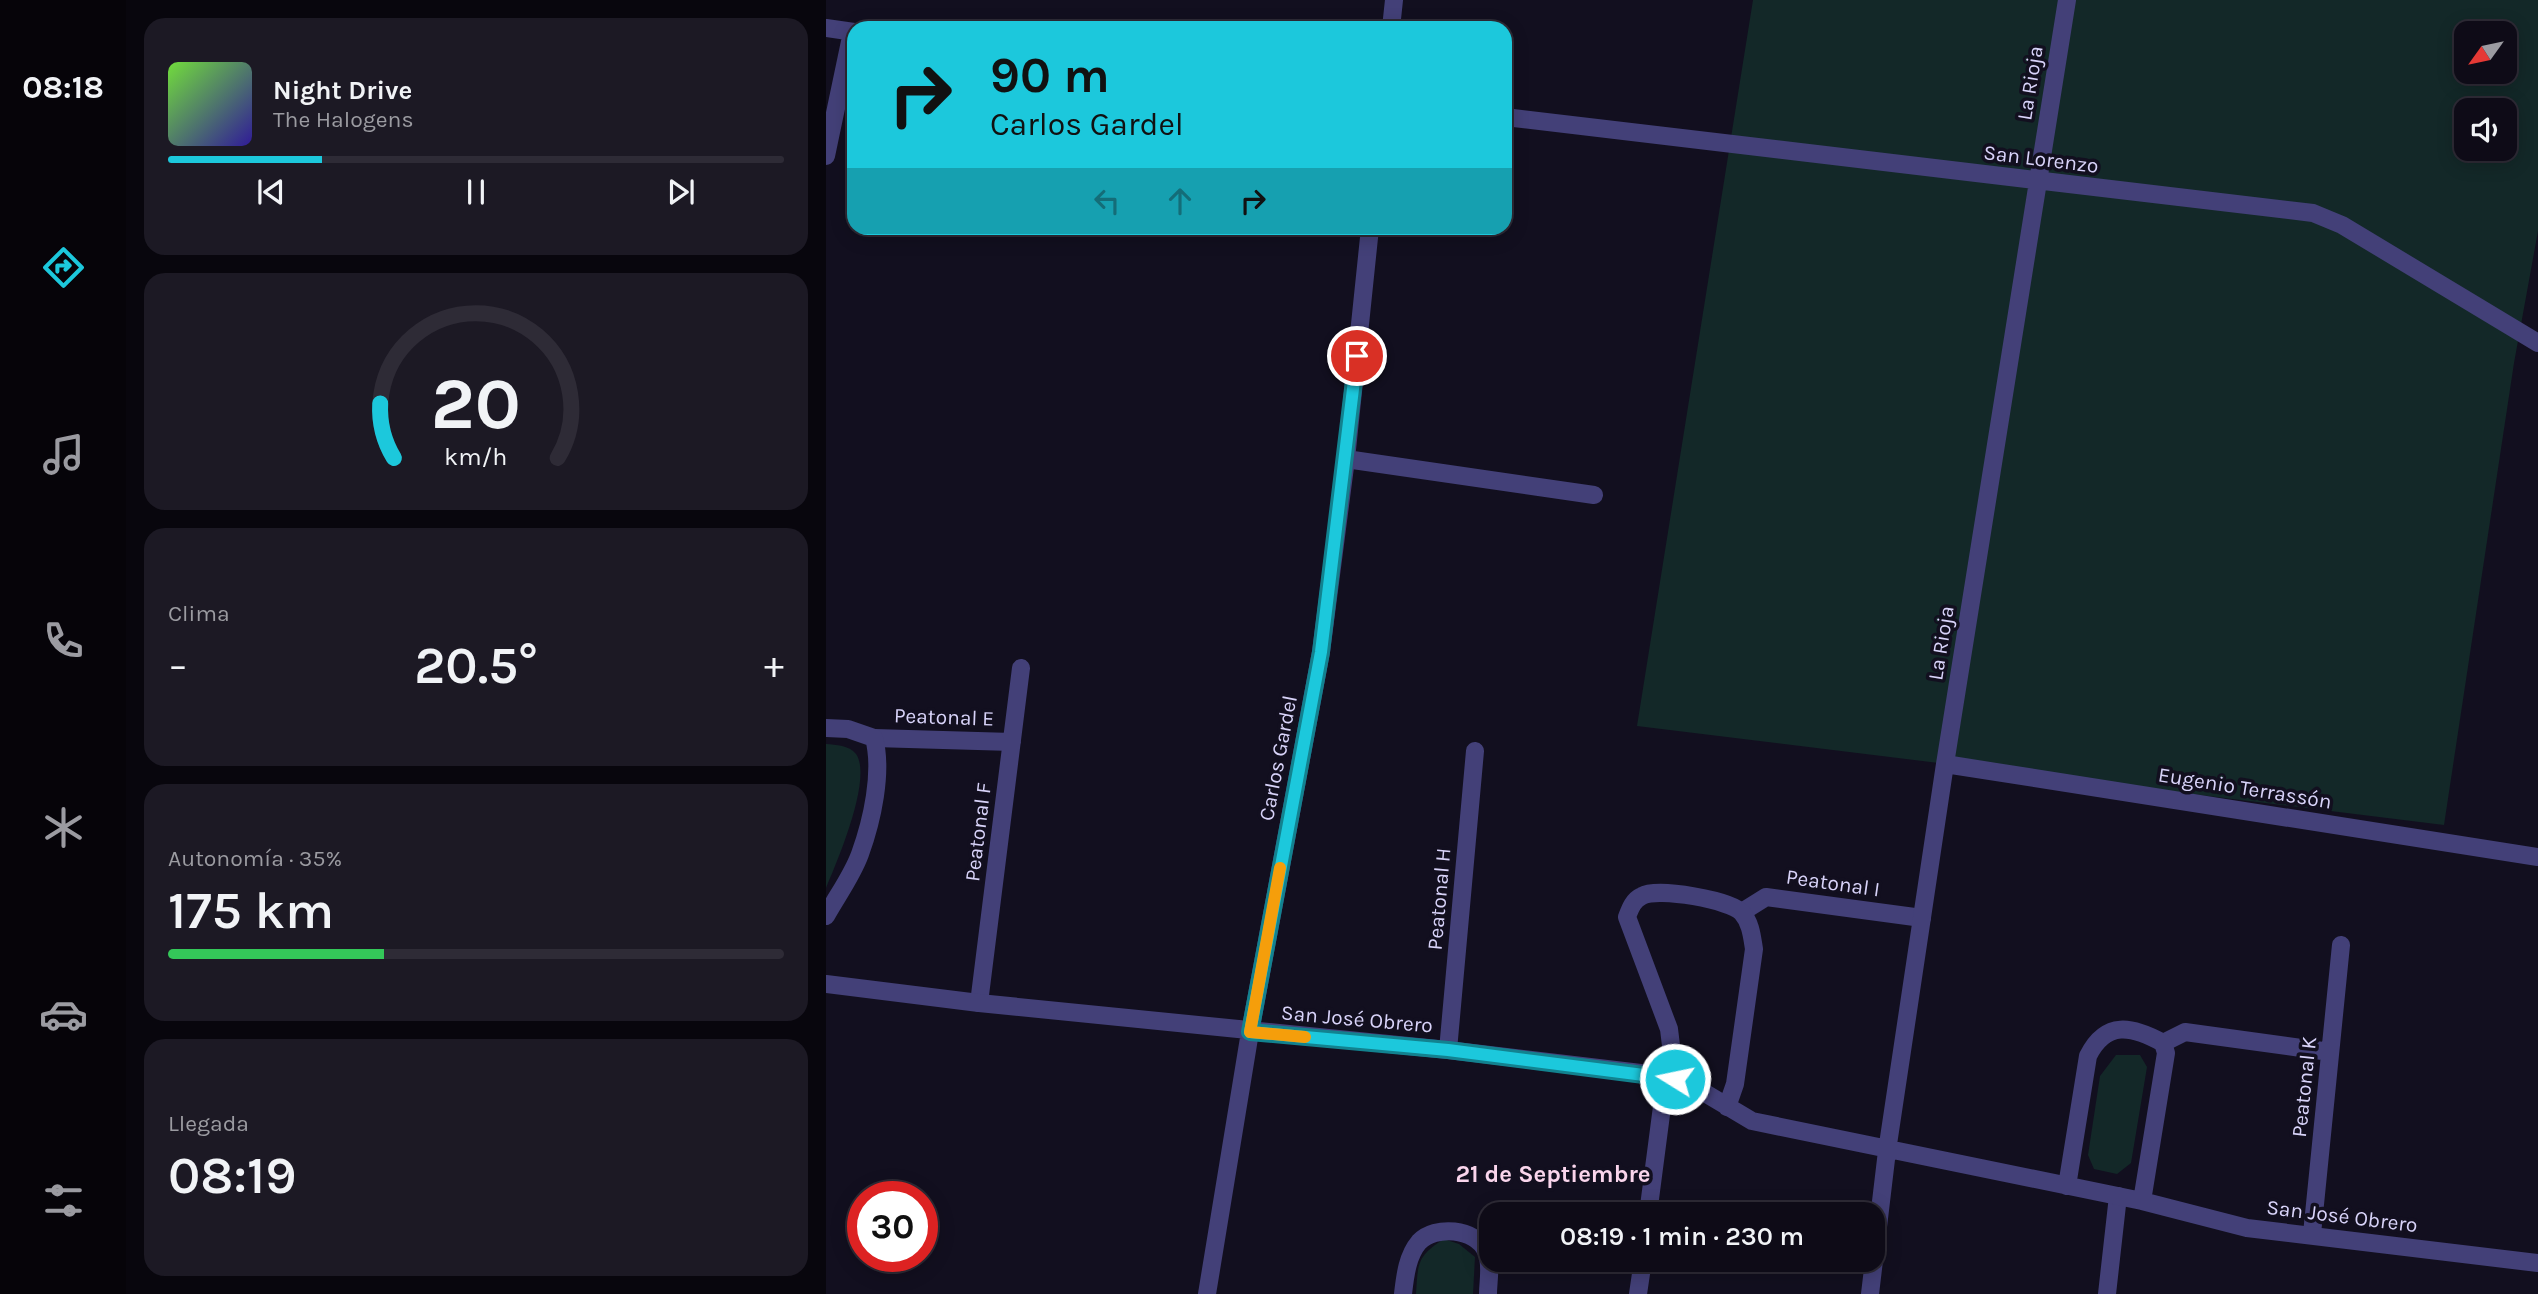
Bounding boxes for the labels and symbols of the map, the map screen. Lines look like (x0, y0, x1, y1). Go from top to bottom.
north arrow (2454, 21, 2516, 84)
street label: La Rioja (2012, 44, 2048, 122)
street label: San Lorenzo (1982, 140, 2100, 178)
pin (1327, 326, 1387, 386)
street label: La Rioja (1923, 604, 1959, 682)
street label: Carlos Gardel (1254, 693, 1302, 823)
street label: Peatonal E (893, 703, 995, 731)
street label: Eugenio Terrassón (2157, 762, 2333, 814)
street label: Peatonal F (960, 781, 996, 883)
street label: Peatonal H (1423, 847, 1455, 951)
street label: Peatonal I (1785, 865, 1881, 901)
street label: San José Obrero (1280, 1000, 1434, 1038)
street label: Peatonal K (2287, 1035, 2321, 1139)
position arrow (1638, 1042, 1712, 1116)
district label: 21 de Septiembre (1455, 1160, 1651, 1188)
speed limit sign: 30 (847, 1181, 938, 1272)
street label: San José Obrero (2265, 1195, 2419, 1237)

